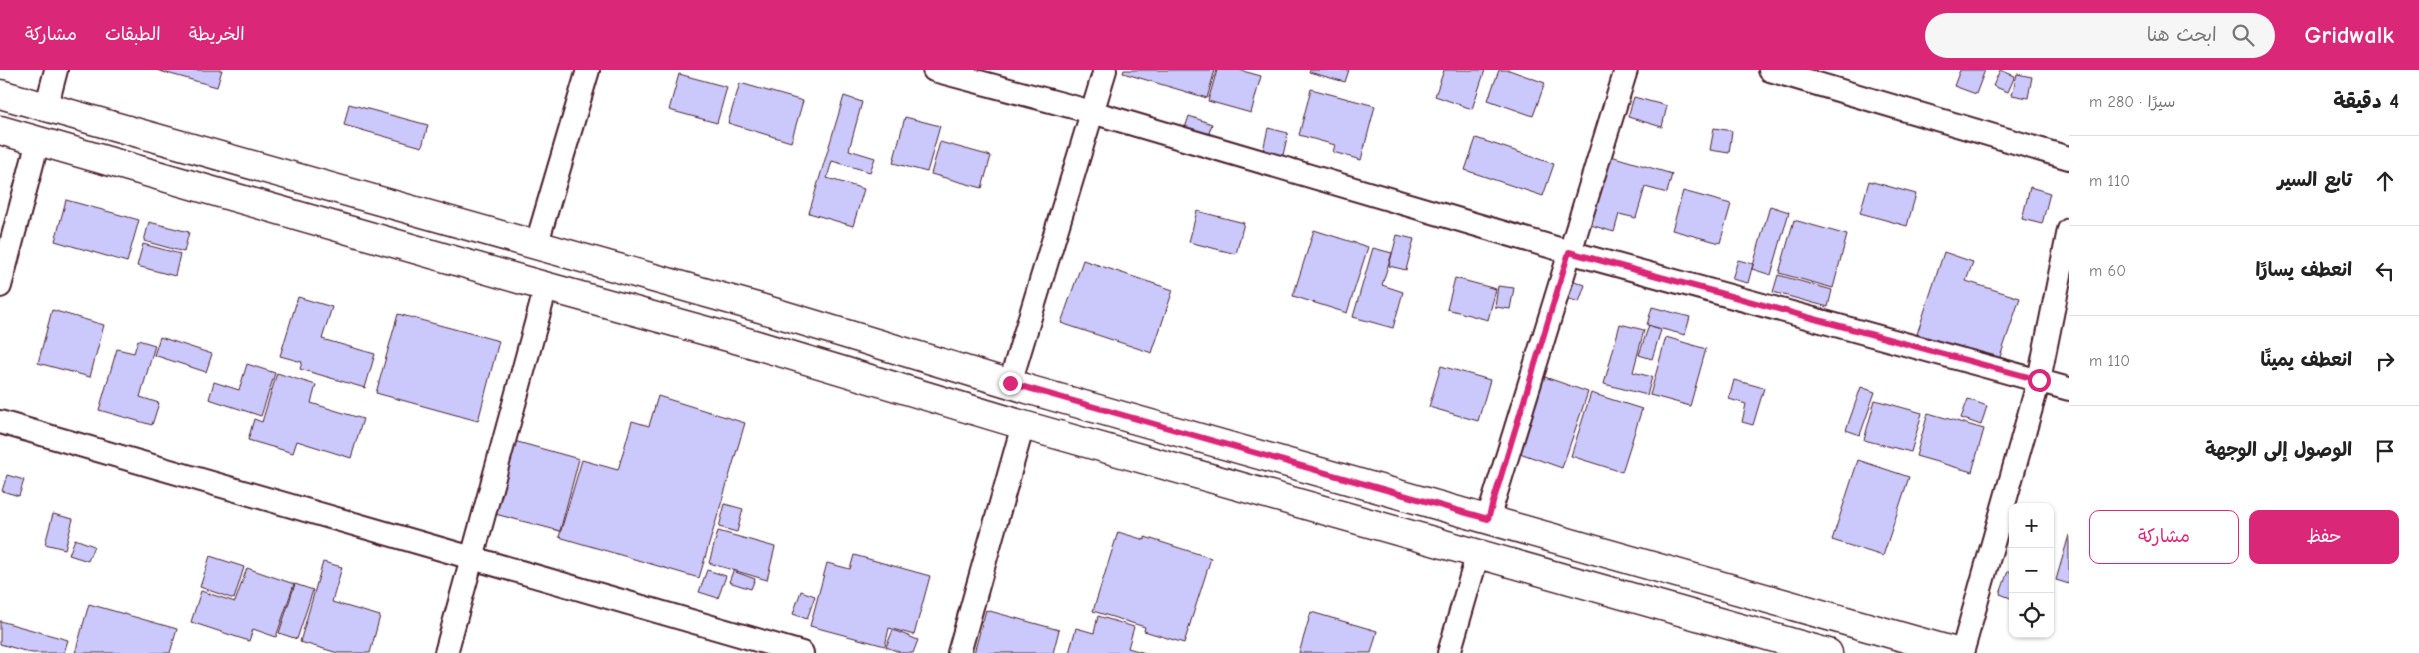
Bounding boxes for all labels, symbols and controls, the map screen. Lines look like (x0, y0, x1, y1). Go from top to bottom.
search box (1925, 13, 2275, 58)
icon: search (2229, 21, 2257, 49)
text: Gridwalk (2305, 21, 2394, 49)
text: مشاركة (25, 24, 77, 45)
text: الطبقات (105, 24, 161, 45)
text: الخريطة (189, 24, 245, 45)
text: ابحث هنا (2147, 24, 2217, 46)
text: 4 دقيقة (2333, 89, 2399, 113)
text: سيرًا · 280 m (2089, 93, 2175, 111)
icon: ahead (2371, 167, 2399, 195)
text: تابع السير (2278, 169, 2352, 191)
text: 110 m (2089, 172, 2130, 190)
icon: left (2371, 257, 2399, 285)
text: انعطف يسارًا (2255, 259, 2352, 281)
text: 60 m (2089, 262, 2126, 280)
icon: right (2371, 347, 2399, 375)
text: انعطف يمينًا (2260, 349, 2352, 371)
text: 110 m (2089, 352, 2130, 370)
route start (2028, 369, 2051, 392)
route end (999, 372, 1022, 395)
icon: arrive (2371, 437, 2399, 465)
text: الوصول إلى الوجهة (2205, 439, 2352, 461)
map controls (2009, 503, 2054, 638)
button: + (2009, 503, 2054, 548)
button: مشاركة (2089, 510, 2239, 564)
button: حفظ (2249, 510, 2399, 564)
button: − (2009, 548, 2054, 593)
button: locate (2009, 593, 2054, 638)

